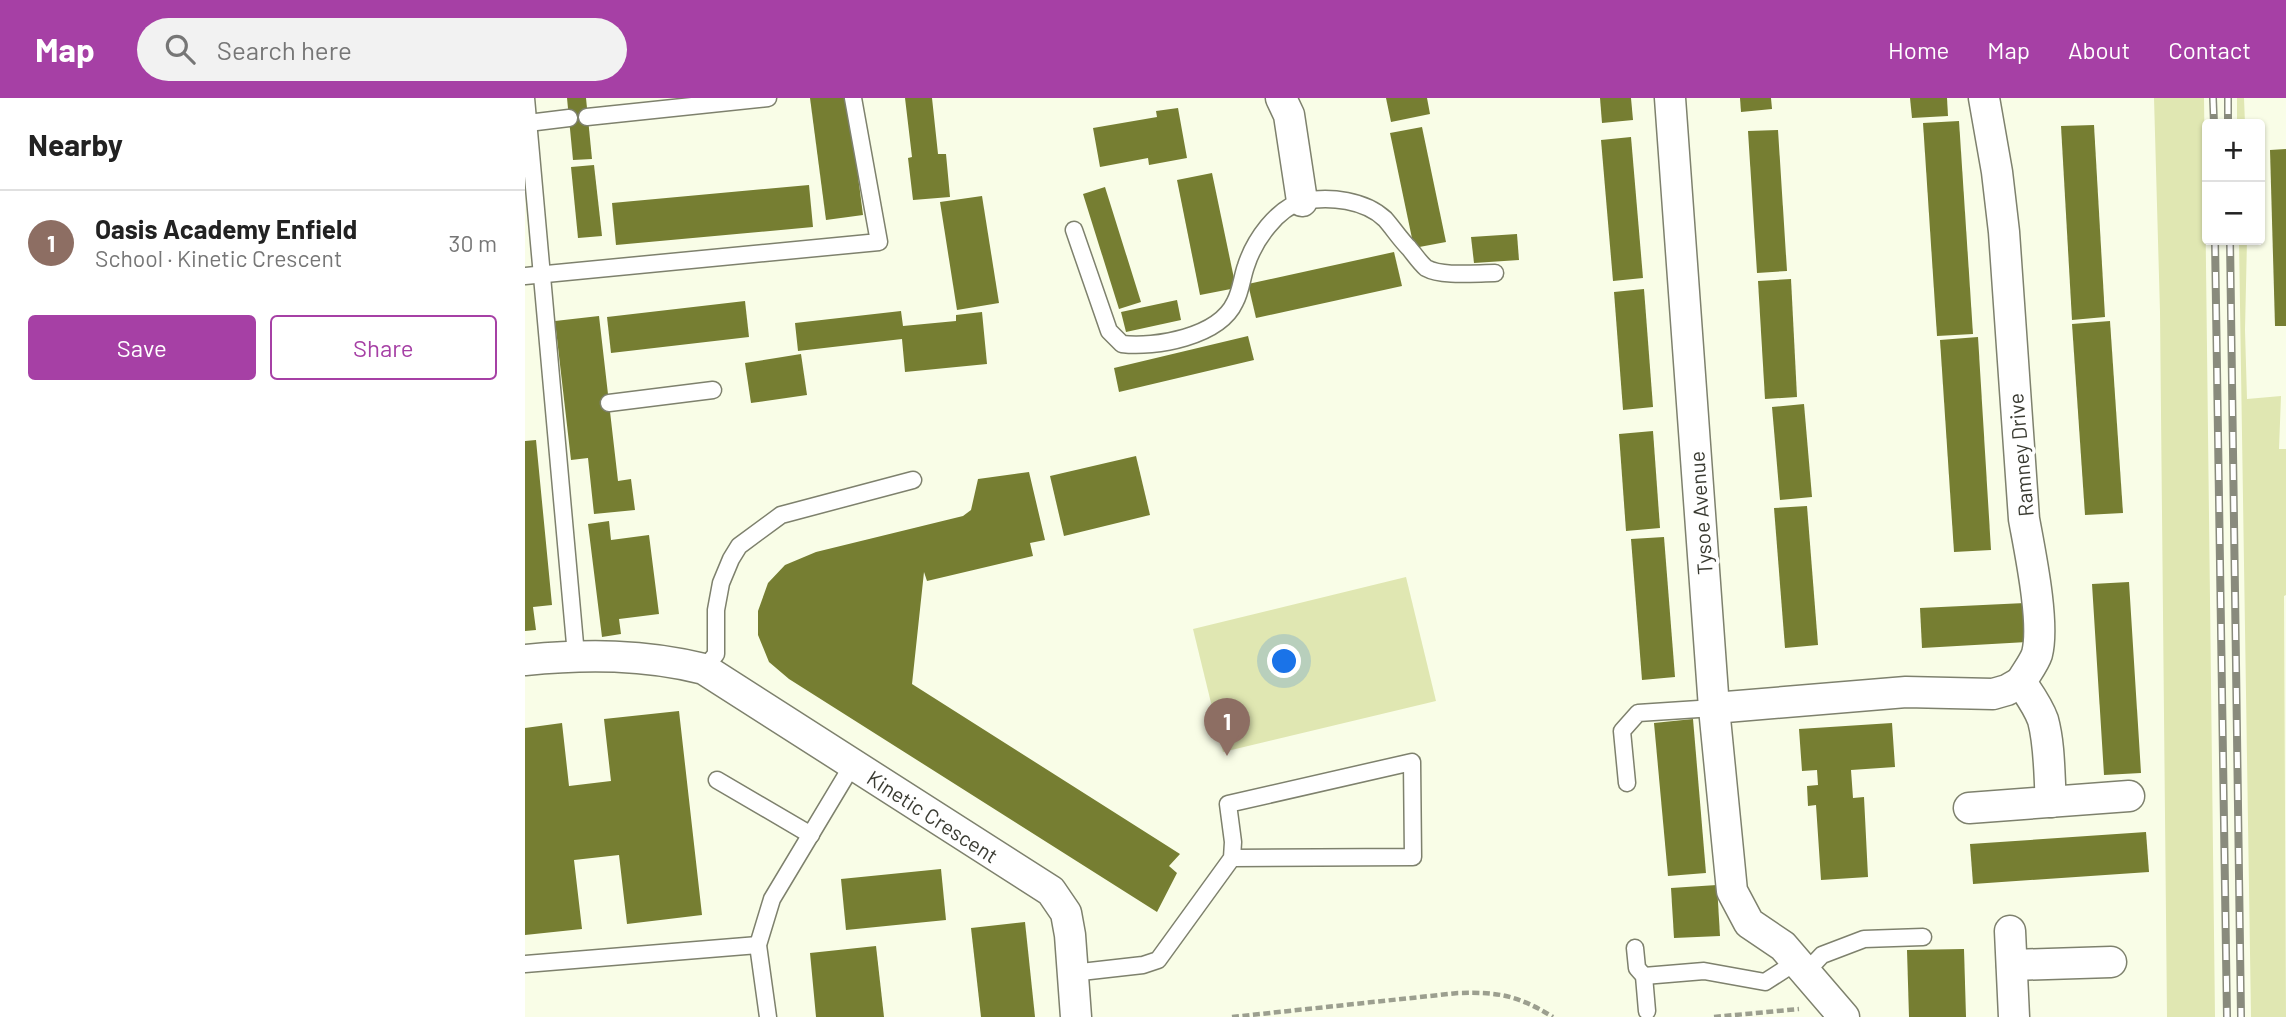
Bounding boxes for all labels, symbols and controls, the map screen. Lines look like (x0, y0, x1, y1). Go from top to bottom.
search box (137, 18, 627, 81)
text: Map (35, 29, 95, 69)
icon: search (161, 30, 199, 68)
text: Search here (217, 34, 352, 65)
text: Home (1888, 35, 1949, 64)
text: Map (1987, 35, 2030, 64)
text: About (2068, 35, 2130, 64)
text: Contact (2168, 35, 2251, 64)
map controls (2202, 119, 2265, 245)
button: + (2202, 119, 2265, 182)
text: Nearby (28, 126, 123, 162)
button: − (2202, 182, 2265, 245)
text: Oasis Academy Enfield (95, 213, 357, 244)
text: 1 (47, 229, 55, 257)
text: 30 m (449, 229, 497, 257)
text: School · Kinetic Crescent (95, 244, 342, 272)
button: Save (28, 315, 256, 380)
button: Share (270, 315, 497, 380)
street label: Ramney Drive (2002, 392, 2038, 518)
street label: Tysoe Avenue (1683, 450, 1717, 576)
your location (1267, 644, 1301, 678)
pin: 1 (1204, 698, 1250, 756)
street label: Kinetic Crescent (863, 764, 1003, 868)

